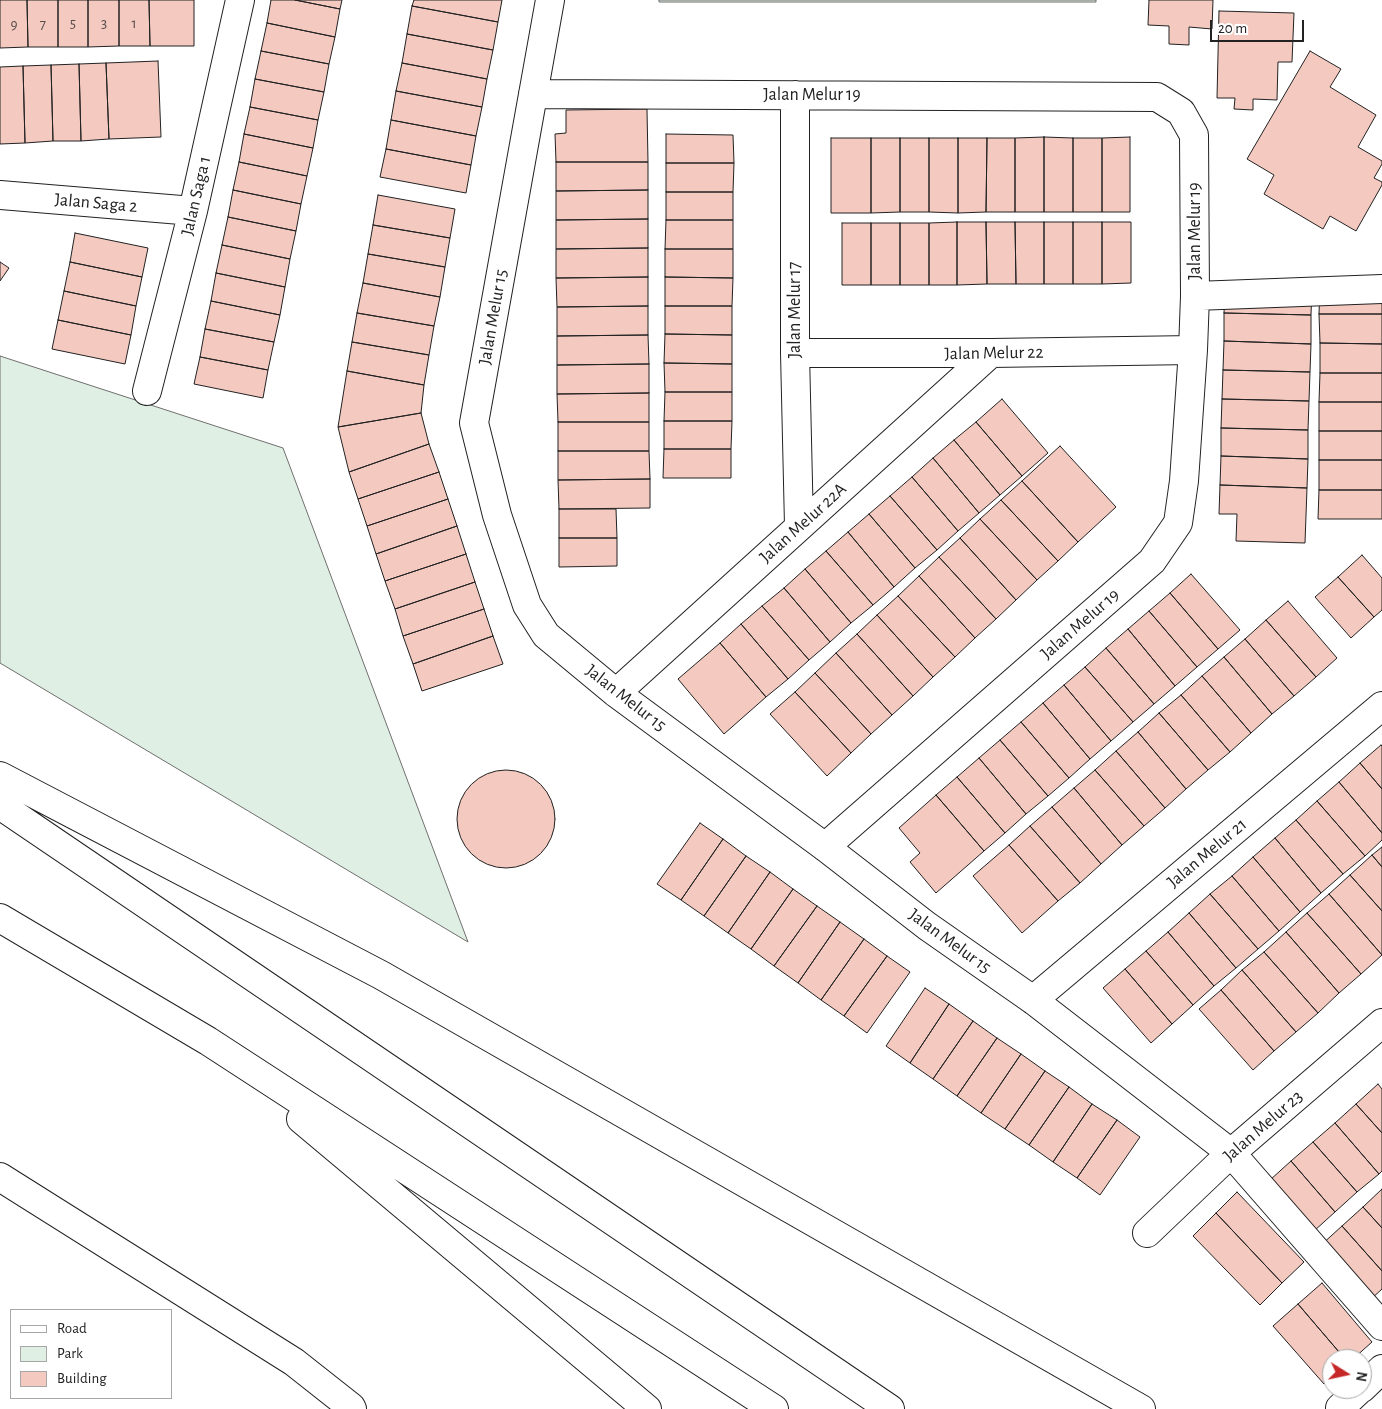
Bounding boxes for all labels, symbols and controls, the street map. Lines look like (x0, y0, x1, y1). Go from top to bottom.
scale bar (1212, 10, 1306, 42)
house number: 5 (70, 14, 76, 32)
house number: 3 (101, 14, 107, 32)
house number: 1 (131, 14, 137, 32)
house number: 9 (10, 15, 18, 33)
house number: 7 (40, 15, 46, 33)
text: 20 m (1218, 21, 1247, 36)
street label: Jalan Melur 19 (763, 84, 861, 106)
street label: Jalan Saga 1 (176, 154, 216, 238)
street label: Jalan Melur 19 (1184, 182, 1206, 280)
street label: Jalan Saga 2 (54, 189, 138, 217)
street label: Jalan Melur 17 (784, 262, 806, 358)
street label: Jalan Melur 15 (474, 268, 512, 366)
street label: Jalan Melur 22 (944, 341, 1044, 365)
street label: Jalan Melur 22A (755, 478, 851, 568)
street label: Jalan Melur 19 (1036, 584, 1124, 664)
street label: Jalan Melur 15 (581, 660, 671, 736)
street label: Jalan Melur 21 (1163, 814, 1251, 892)
street label: Jalan Melur 15 (905, 904, 995, 978)
street label: Jalan Melur 23 (1219, 1086, 1307, 1166)
legend (10, 1309, 172, 1399)
text: Road (57, 1321, 87, 1336)
text: Park (57, 1346, 83, 1361)
north arrow (1322, 1349, 1372, 1399)
text: N (1353, 1370, 1369, 1382)
text: Building (57, 1371, 107, 1386)

